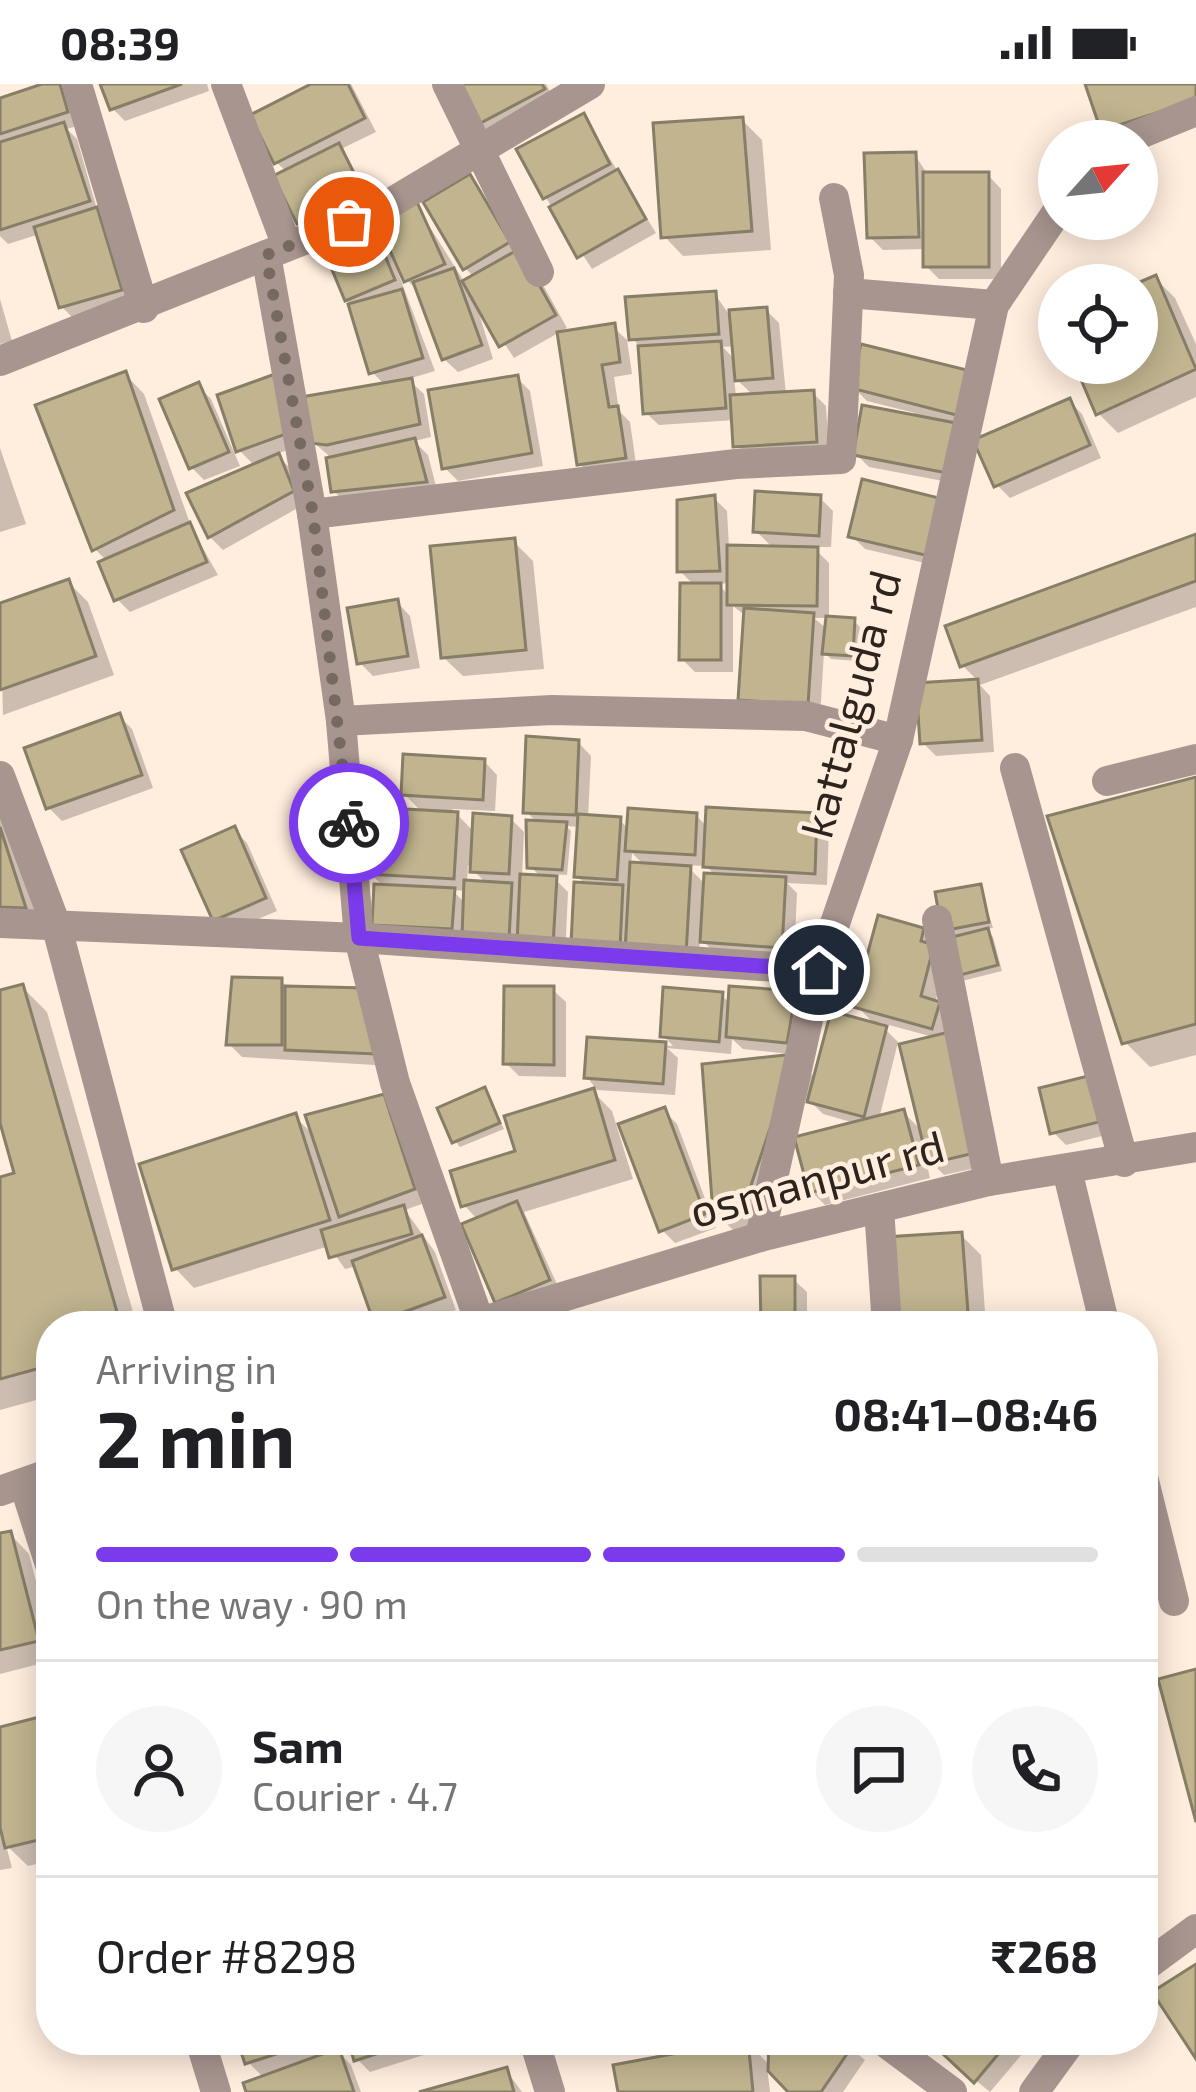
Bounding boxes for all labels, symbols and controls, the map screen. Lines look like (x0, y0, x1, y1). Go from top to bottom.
text: 08:39 (60, 15, 180, 69)
north arrow (1038, 120, 1158, 240)
map controls (1038, 120, 1158, 384)
pin (298, 171, 400, 273)
icon: bag (316, 189, 382, 255)
button: locate (1038, 264, 1158, 384)
street label: kattalguda rd (787, 564, 911, 843)
courier (289, 763, 409, 883)
icon: bike (316, 790, 382, 856)
pin (768, 919, 870, 1021)
icon: home (786, 937, 852, 1003)
street label: osmanpur rd (683, 1117, 950, 1237)
text: Arriving in (96, 1345, 277, 1392)
text: 08:41–08:46 (833, 1386, 1098, 1440)
text: 2 min (96, 1390, 295, 1484)
text: On the way · 90 m (96, 1580, 408, 1627)
button: person (96, 1706, 222, 1832)
button: chat (816, 1706, 942, 1832)
button: phone (972, 1706, 1098, 1832)
text: Sam (252, 1718, 344, 1772)
text: Courier · 4.7 (252, 1772, 458, 1819)
text: Order #8298 (96, 1928, 357, 1982)
text: ₹268 (991, 1928, 1098, 1982)

